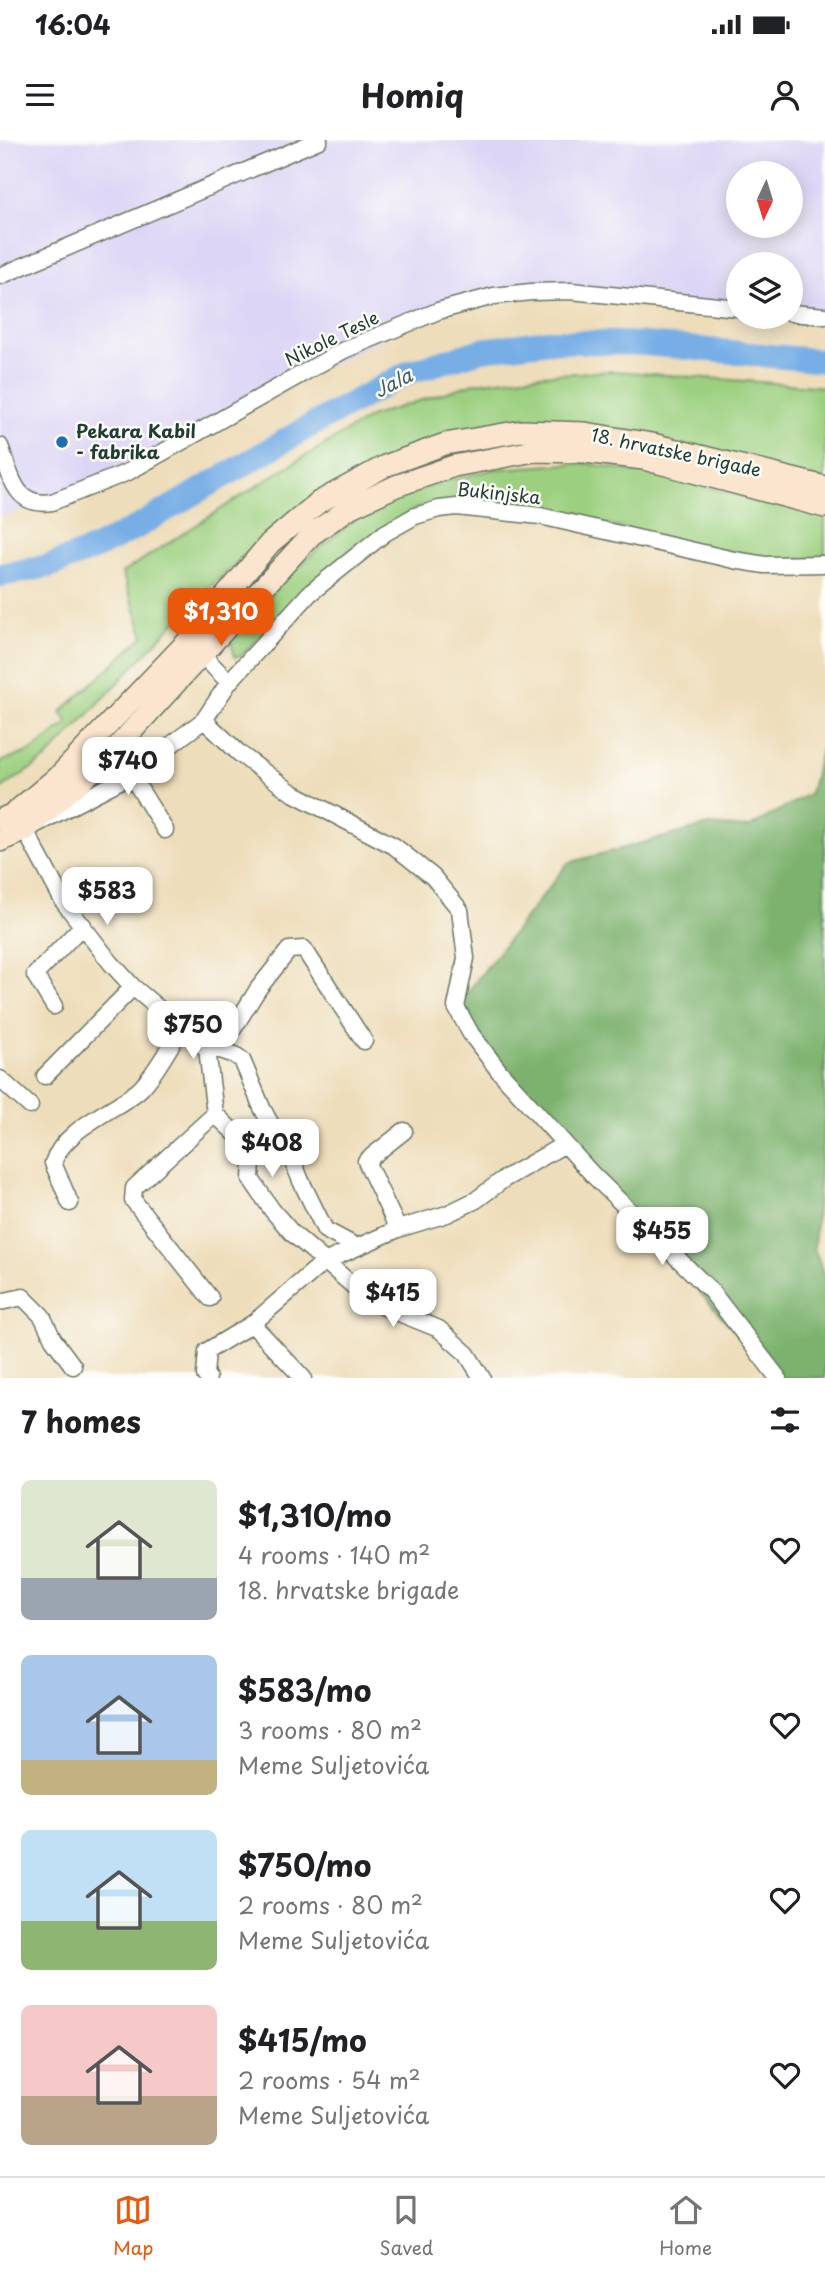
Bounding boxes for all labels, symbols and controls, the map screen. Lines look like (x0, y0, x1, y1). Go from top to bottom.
text: 16:04 (35, 5, 110, 44)
text: Homiq (361, 71, 464, 119)
icon: menu (21, 76, 59, 114)
icon: person (766, 76, 804, 114)
north arrow (726, 161, 803, 238)
map controls (726, 161, 803, 329)
button: layers (726, 252, 803, 329)
street label: Nikole Tesle (280, 303, 383, 372)
water label: Jala (368, 360, 418, 404)
place label: Pekara Kabil - fabrika (76, 417, 196, 465)
street label: 18. hrvatske brigade (589, 420, 764, 483)
marker: Pekara Kabil - fabrika (54, 434, 70, 450)
street label: Bukinjska (456, 475, 543, 510)
pin: $1,310 (164, 588, 278, 648)
text: $1,310 (184, 593, 258, 628)
pin: $740 (87, 738, 169, 797)
text: $740 (98, 742, 158, 777)
pin: $583 (66, 868, 148, 927)
text: $583 (78, 872, 136, 907)
pin: $750 (152, 1002, 234, 1061)
text: $750 (163, 1006, 223, 1041)
pin: $408 (231, 1119, 313, 1179)
text: $408 (241, 1124, 303, 1159)
pin: $455 (621, 1208, 703, 1267)
text: $455 (632, 1212, 692, 1247)
pin: $415 (352, 1270, 434, 1329)
text: $415 (366, 1274, 421, 1309)
text: 7 homes (21, 1398, 141, 1443)
icon: filters (766, 1401, 804, 1439)
text: $1,310/mo (238, 1492, 391, 1537)
icon: home (77, 1508, 161, 1592)
icon: heart (766, 1531, 804, 1569)
text: 4 rooms · 140 m² (238, 1537, 430, 1572)
text: 18. hrvatske brigade (238, 1572, 459, 1607)
text: $583/mo (238, 1667, 371, 1712)
icon: home (77, 1683, 161, 1767)
icon: heart (766, 1706, 804, 1744)
text: 3 rooms · 80 m² (238, 1712, 422, 1747)
text: Meme Suljetovića (238, 1747, 429, 1782)
text: $750/mo (238, 1842, 372, 1887)
icon: home (77, 1858, 161, 1942)
icon: heart (766, 1881, 804, 1919)
text: 2 rooms · 80 m² (238, 1887, 423, 1922)
text: Meme Suljetovića (238, 1922, 429, 1957)
text: $415/mo (238, 2017, 367, 2062)
icon: home (77, 2033, 161, 2117)
icon: heart (766, 2056, 804, 2094)
text: 2 rooms · 54 m² (238, 2062, 421, 2097)
text: Meme Suljetovića (238, 2097, 429, 2132)
tab: Map (113, 2191, 154, 2261)
tab: Saved (379, 2191, 433, 2261)
tab: Home (659, 2191, 712, 2261)

